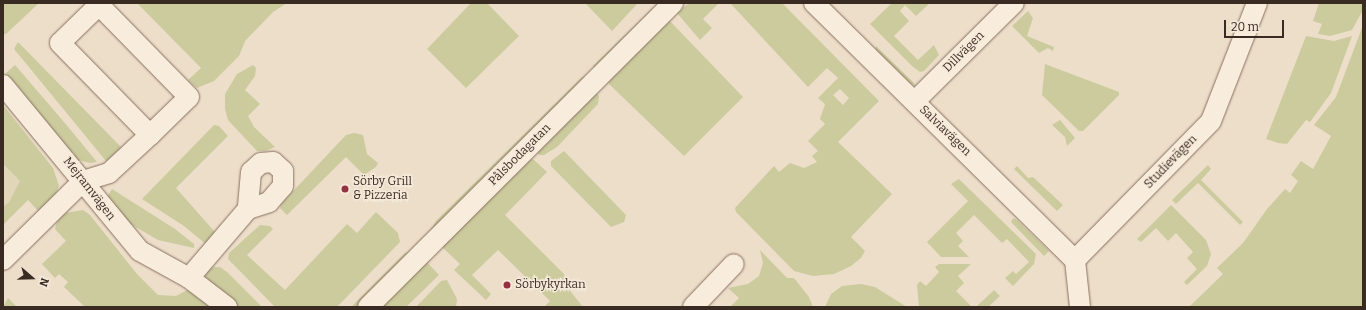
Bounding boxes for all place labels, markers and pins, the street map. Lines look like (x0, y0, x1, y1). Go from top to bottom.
place label: Sörby Grill & Pizzeria (353, 175, 412, 203)
marker: Sörby Grill & Pizzeria (340, 184, 350, 194)
place label: Sörbykyrkan (515, 278, 586, 292)
marker: Sörbykyrkan (502, 280, 512, 290)

